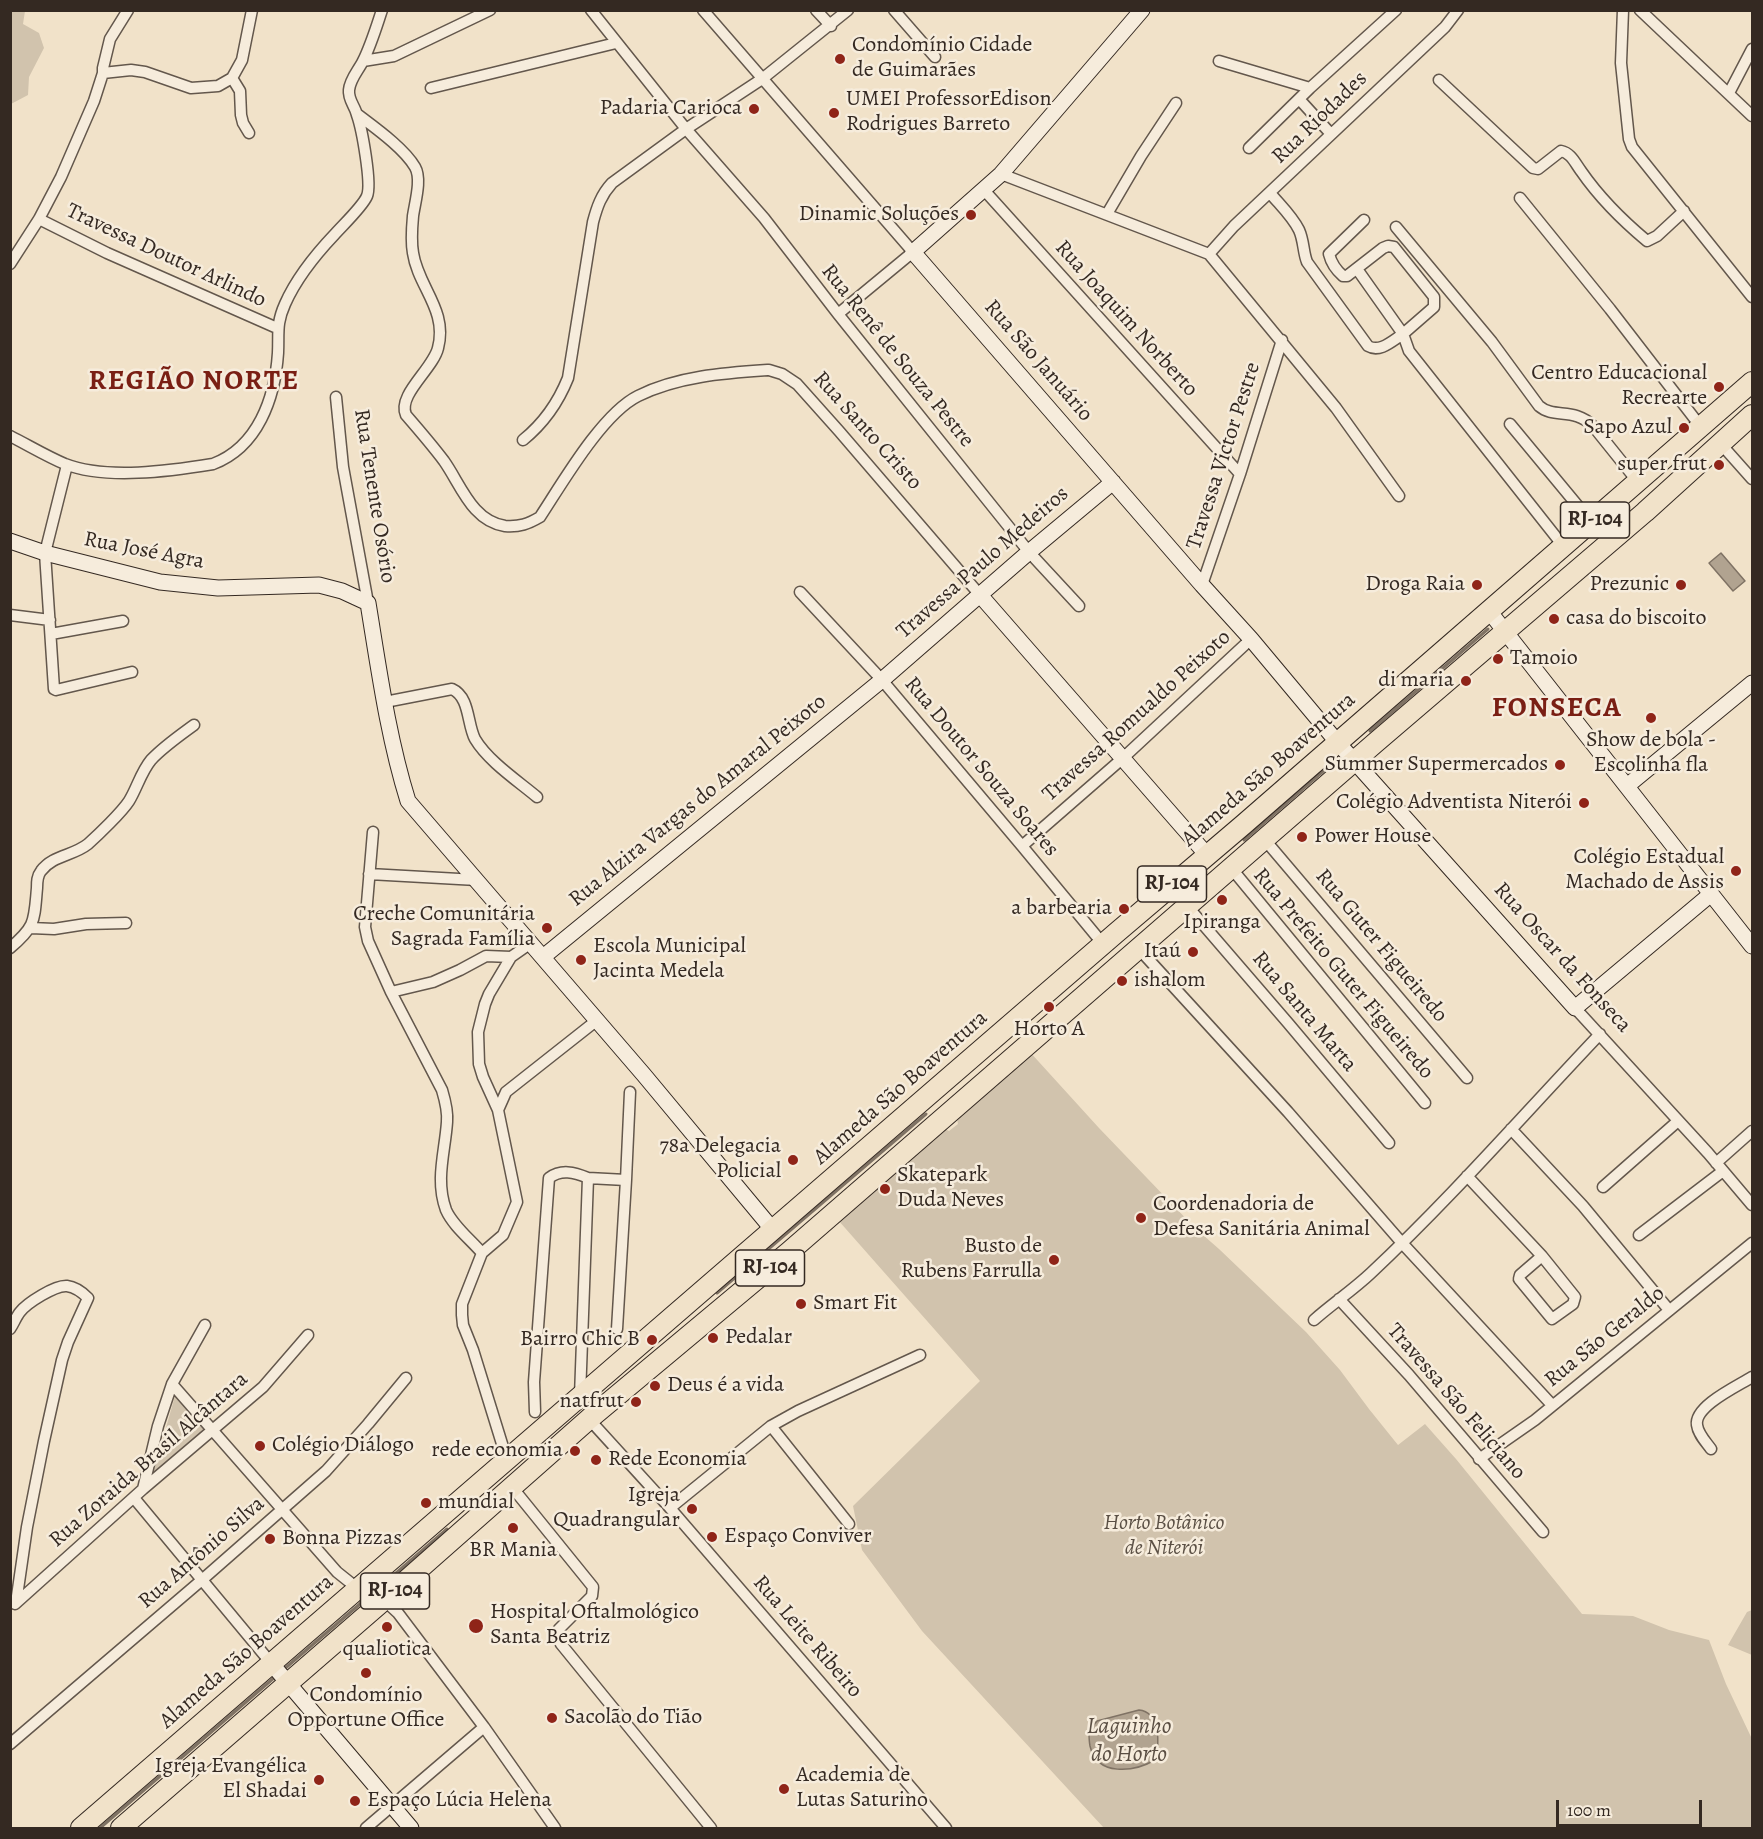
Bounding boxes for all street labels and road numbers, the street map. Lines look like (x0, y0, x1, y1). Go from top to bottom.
street label: Rua Riodades (1267, 66, 1373, 170)
street label: Travessa Doutor Arlindo (62, 198, 270, 314)
street label: Rua Joaquim Norberto (1049, 235, 1203, 403)
street label: Rua Renê de Souza Pestre (815, 259, 979, 453)
street label: Rua São Januário (978, 295, 1098, 427)
street label: Travessa Victor Pestre (1181, 359, 1267, 553)
street label: Rua Santo Cristo (807, 366, 927, 496)
street label: Rua Tenente Osório (347, 407, 401, 585)
street label: Travessa Paulo Medeiros (892, 481, 1074, 645)
road number: RJ-104 (1560, 502, 1630, 538)
street label: Rua José Agra (82, 526, 206, 576)
street label: Travessa Romualdo Peixoto (1037, 625, 1237, 807)
street label: Rua Doutor Souza Soares (898, 672, 1064, 862)
street label: Alameda São Boaventura (1177, 687, 1361, 853)
street label: Rua Alzira Vargas do Amaral Peixoto (564, 689, 832, 913)
street label: Rua Prefeito Guter Figueiredo (1247, 863, 1439, 1085)
street label: Rua Guter Figueiredo (1309, 864, 1453, 1028)
road number: RJ-104 (1138, 866, 1206, 902)
street label: Rua Oscar da Fonseca (1488, 877, 1636, 1039)
street label: Rua Santa Marta (1246, 946, 1362, 1078)
street label: Alameda São Boaventura (809, 1005, 993, 1171)
road number: RJ-104 (736, 1250, 804, 1286)
street label: Rua São Geraldo (1540, 1281, 1670, 1393)
street label: Travessa São Feliciano (1381, 1319, 1531, 1485)
street label: Rua Zoraida Brasil Alcântara (44, 1366, 254, 1554)
street label: Rua Antônio Silva (134, 1491, 270, 1615)
street label: Alameda São Boaventura (155, 1569, 339, 1735)
street label: Rua Leite Ribeiro (747, 1570, 867, 1704)
road number: RJ-104 (360, 1573, 430, 1609)

